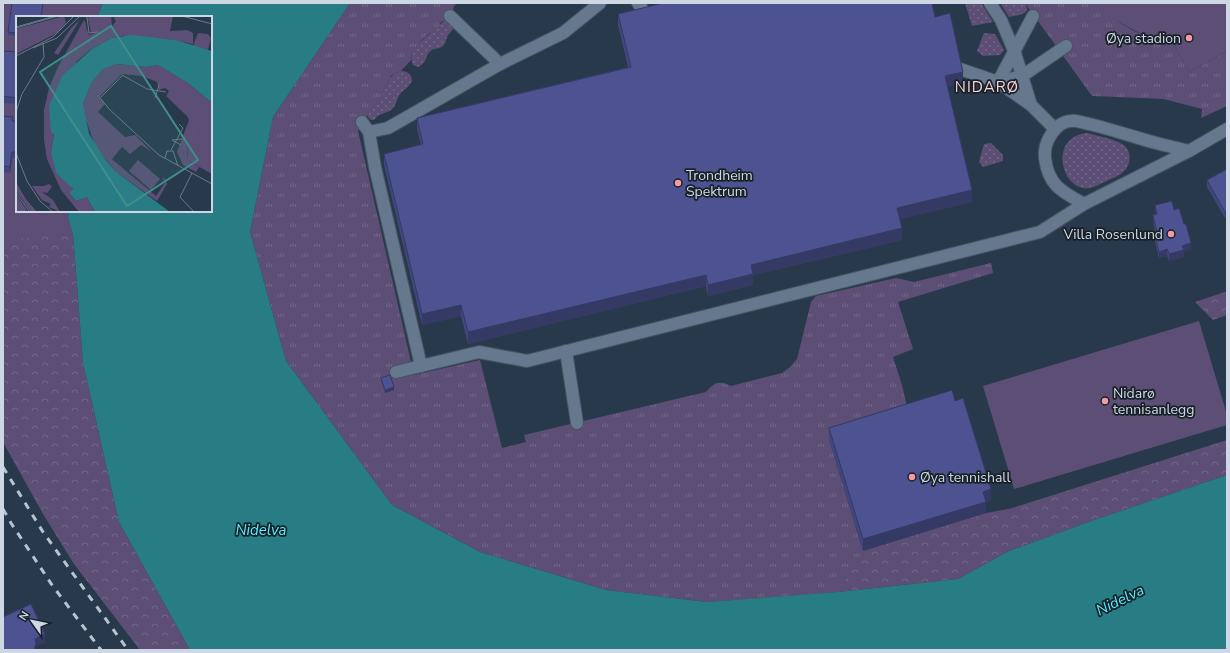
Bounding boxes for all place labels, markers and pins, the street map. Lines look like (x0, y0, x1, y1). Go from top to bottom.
place label: Øya stadion (1106, 29, 1181, 48)
marker: Øya stadion (1184, 33, 1194, 43)
place label: Trondheim Spektrum (686, 166, 753, 201)
marker: Trondheim Spektrum (673, 178, 683, 188)
place label: Villa Rosenlund (1063, 225, 1163, 244)
marker: Villa Rosenlund (1166, 229, 1176, 239)
place label: Nidarø tennisanlegg (1113, 384, 1194, 419)
marker: Nidarø tennisanlegg (1100, 396, 1110, 406)
place label: Øya tennishall (920, 468, 1011, 487)
marker: Øya tennishall (907, 472, 917, 482)

